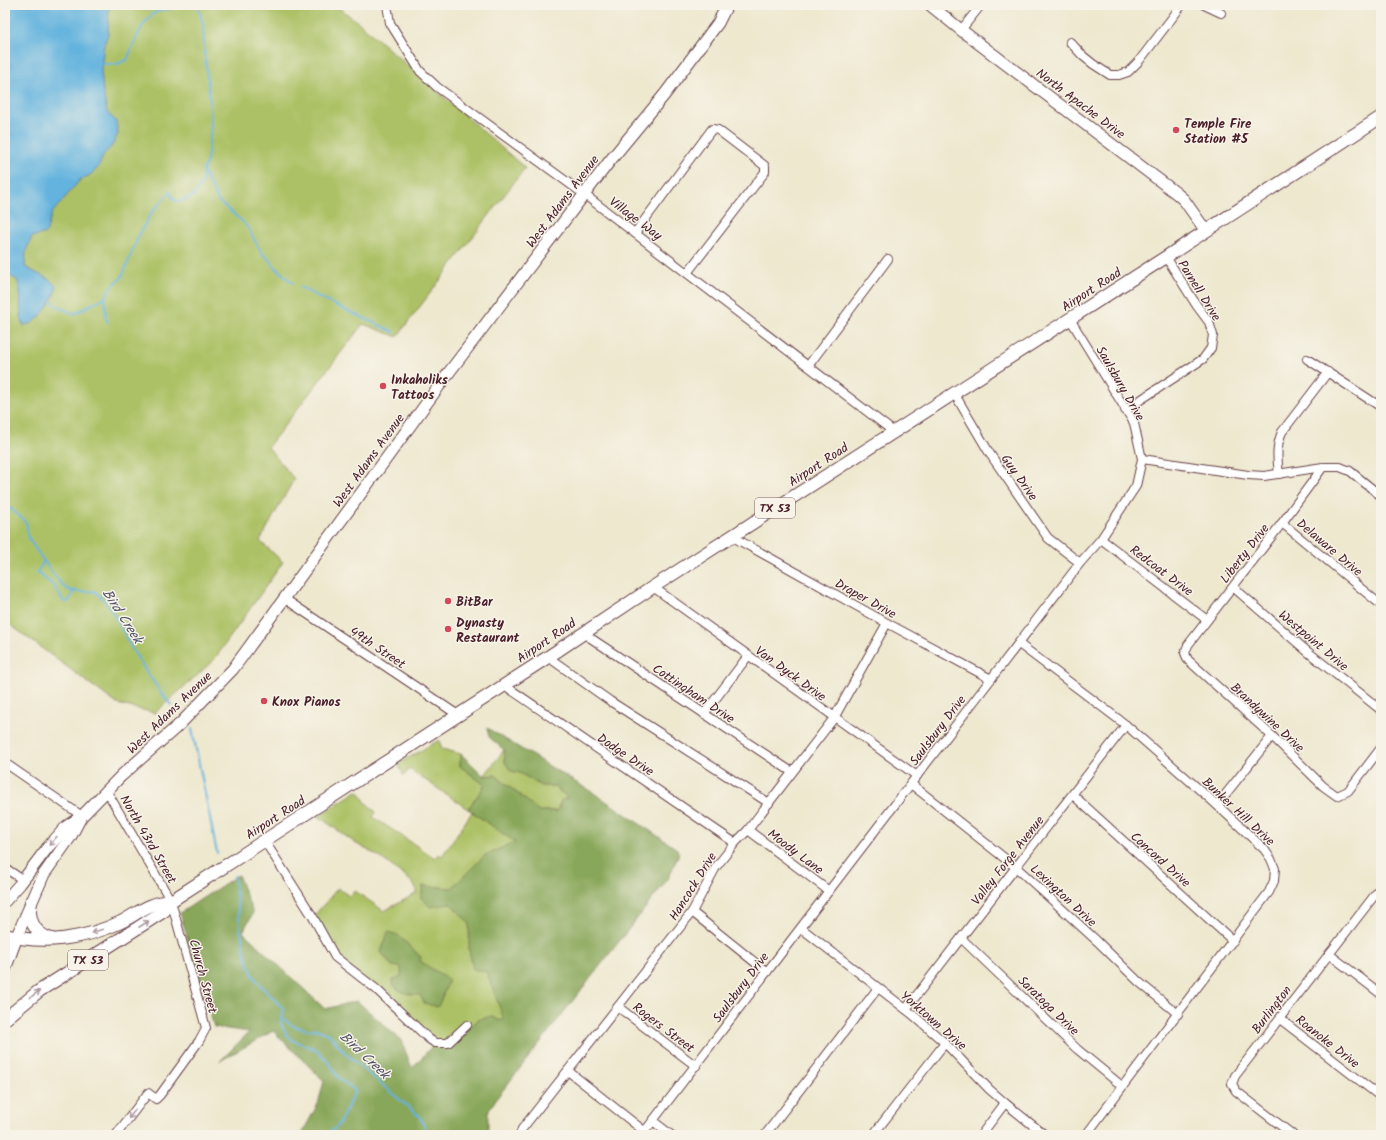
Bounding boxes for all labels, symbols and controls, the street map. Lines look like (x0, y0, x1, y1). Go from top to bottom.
street label: North Apache Drive (1031, 64, 1129, 145)
place label: Temple Fire Station #5 (1184, 114, 1252, 150)
marker: Temple Fire Station #5 (1171, 125, 1181, 135)
street label: West Adams Avenue (521, 151, 605, 253)
street label: Village Way (604, 192, 667, 247)
street label: Parnell Drive (1172, 256, 1226, 326)
street label: Airport Road (1058, 263, 1126, 318)
street label: Saulsbury Drive (1090, 342, 1150, 425)
place label: Inkaholiks Tattoos (391, 370, 448, 406)
marker: Inkaholiks Tattoos (378, 381, 388, 391)
street label: West Adams Avenue (328, 409, 411, 512)
street label: Airport Road (785, 438, 853, 493)
street label: Guy Drive (995, 450, 1043, 506)
road number: TX 53 (755, 498, 795, 518)
street label: Delaware Drive (1291, 514, 1367, 582)
street label: Liberty Drive (1215, 520, 1275, 588)
street label: Redcoat Drive (1125, 540, 1198, 602)
street label: Draper Drive (831, 574, 900, 625)
water label: Bird Creek (96, 585, 150, 650)
place label: BitBar (456, 592, 494, 613)
marker: BitBar (443, 596, 453, 606)
street label: Westpoint Drive (1273, 605, 1353, 677)
place label: Dynasty Restaurant (456, 613, 520, 649)
street label: Airport Road (513, 613, 581, 669)
street label: 49th Street (345, 622, 410, 675)
marker: Dynasty Restaurant (443, 624, 453, 634)
street label: Van Dyck Drive (750, 641, 830, 707)
street label: Cottingham Drive (648, 659, 739, 730)
street label: West Adams Avenue (123, 667, 218, 759)
street label: Brandywine Drive (1225, 678, 1309, 758)
street label: Saulsbury Drive (905, 691, 972, 771)
place label: Knox Pianos (272, 692, 340, 713)
marker: Knox Pianos (259, 696, 269, 706)
street label: Dodge Drive (592, 728, 658, 782)
street label: Bunker Hill Drive (1197, 773, 1279, 852)
street label: North 43rd Street (114, 791, 182, 889)
street label: Airport Road (242, 791, 310, 846)
street label: Valley Forge Avenue (966, 811, 1050, 910)
street label: Moody Lane (762, 824, 828, 880)
street label: Concord Drive (1125, 827, 1195, 893)
one-way arrow (48, 836, 57, 847)
street label: Hancock Drive (664, 848, 723, 925)
street label: Lexington Drive (1025, 859, 1101, 933)
one-way arrow (138, 920, 149, 928)
one-way arrow (91, 928, 104, 935)
street label: Church Street (183, 937, 223, 1017)
street label: Saulsbury Drive (708, 948, 775, 1028)
road number: TX 53 (68, 950, 108, 970)
street label: Saratoga Drive (1012, 971, 1084, 1041)
street label: Burlington (1247, 981, 1297, 1039)
street label: Yorktown Drive (895, 986, 971, 1056)
one-way arrow (29, 990, 40, 998)
street label: Rogers Street (627, 998, 700, 1059)
street label: Roanoke Drive (1290, 1010, 1364, 1074)
water label: Bird Creek (334, 1027, 396, 1086)
one-way arrow (128, 1108, 136, 1119)

